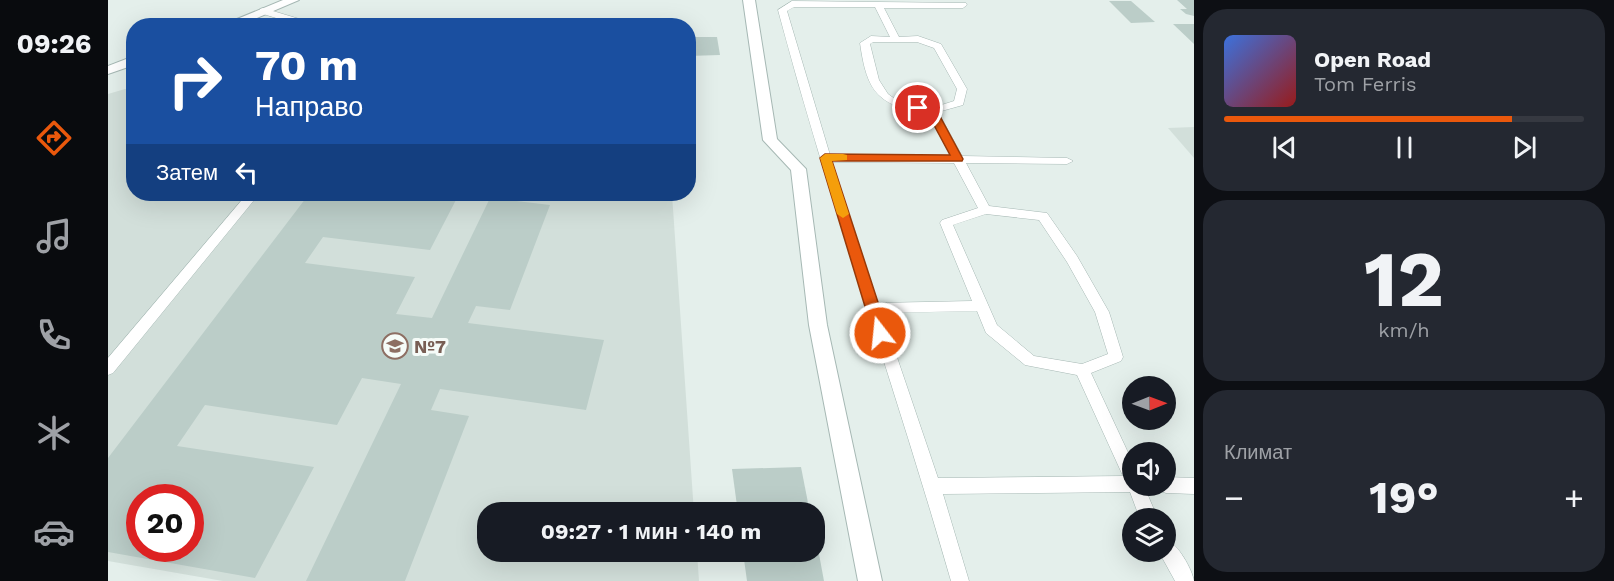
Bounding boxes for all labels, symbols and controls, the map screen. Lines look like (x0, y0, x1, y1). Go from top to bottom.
text: 09:26 (17, 28, 91, 60)
text: 70 m (255, 41, 358, 90)
icon: right (156, 42, 234, 120)
text: Open Road (1314, 47, 1431, 72)
text: Tom Ferris (1314, 72, 1417, 96)
pin (892, 82, 943, 133)
text: Направо (255, 91, 363, 123)
icon: arrive (901, 91, 934, 124)
icon: directions (33, 117, 75, 159)
icon: previous (1268, 131, 1301, 164)
icon: pause (1388, 131, 1421, 164)
icon: next (1508, 131, 1541, 164)
icon: left (230, 156, 263, 189)
text: Затем (156, 160, 218, 185)
icon: music (33, 215, 75, 257)
text: 12 (1364, 233, 1444, 325)
position arrow (848, 301, 912, 365)
icon: phone (33, 314, 75, 356)
text: km/h (1378, 318, 1430, 342)
school or university icon: №7 (380, 331, 410, 361)
place label: №7 (414, 336, 446, 357)
north arrow (1122, 376, 1176, 430)
map controls (1122, 376, 1176, 562)
icon: climate (33, 412, 75, 454)
text: Климат (1224, 440, 1292, 464)
button: sound (1122, 442, 1176, 496)
text: 19° (1369, 471, 1439, 524)
text: − (1224, 478, 1244, 517)
text: + (1564, 478, 1584, 517)
speed limit sign: 20 (126, 484, 204, 562)
button: layers (1122, 508, 1176, 562)
icon: car (33, 511, 75, 553)
text: 09:27 · 1 мин · 140 m (541, 519, 761, 544)

